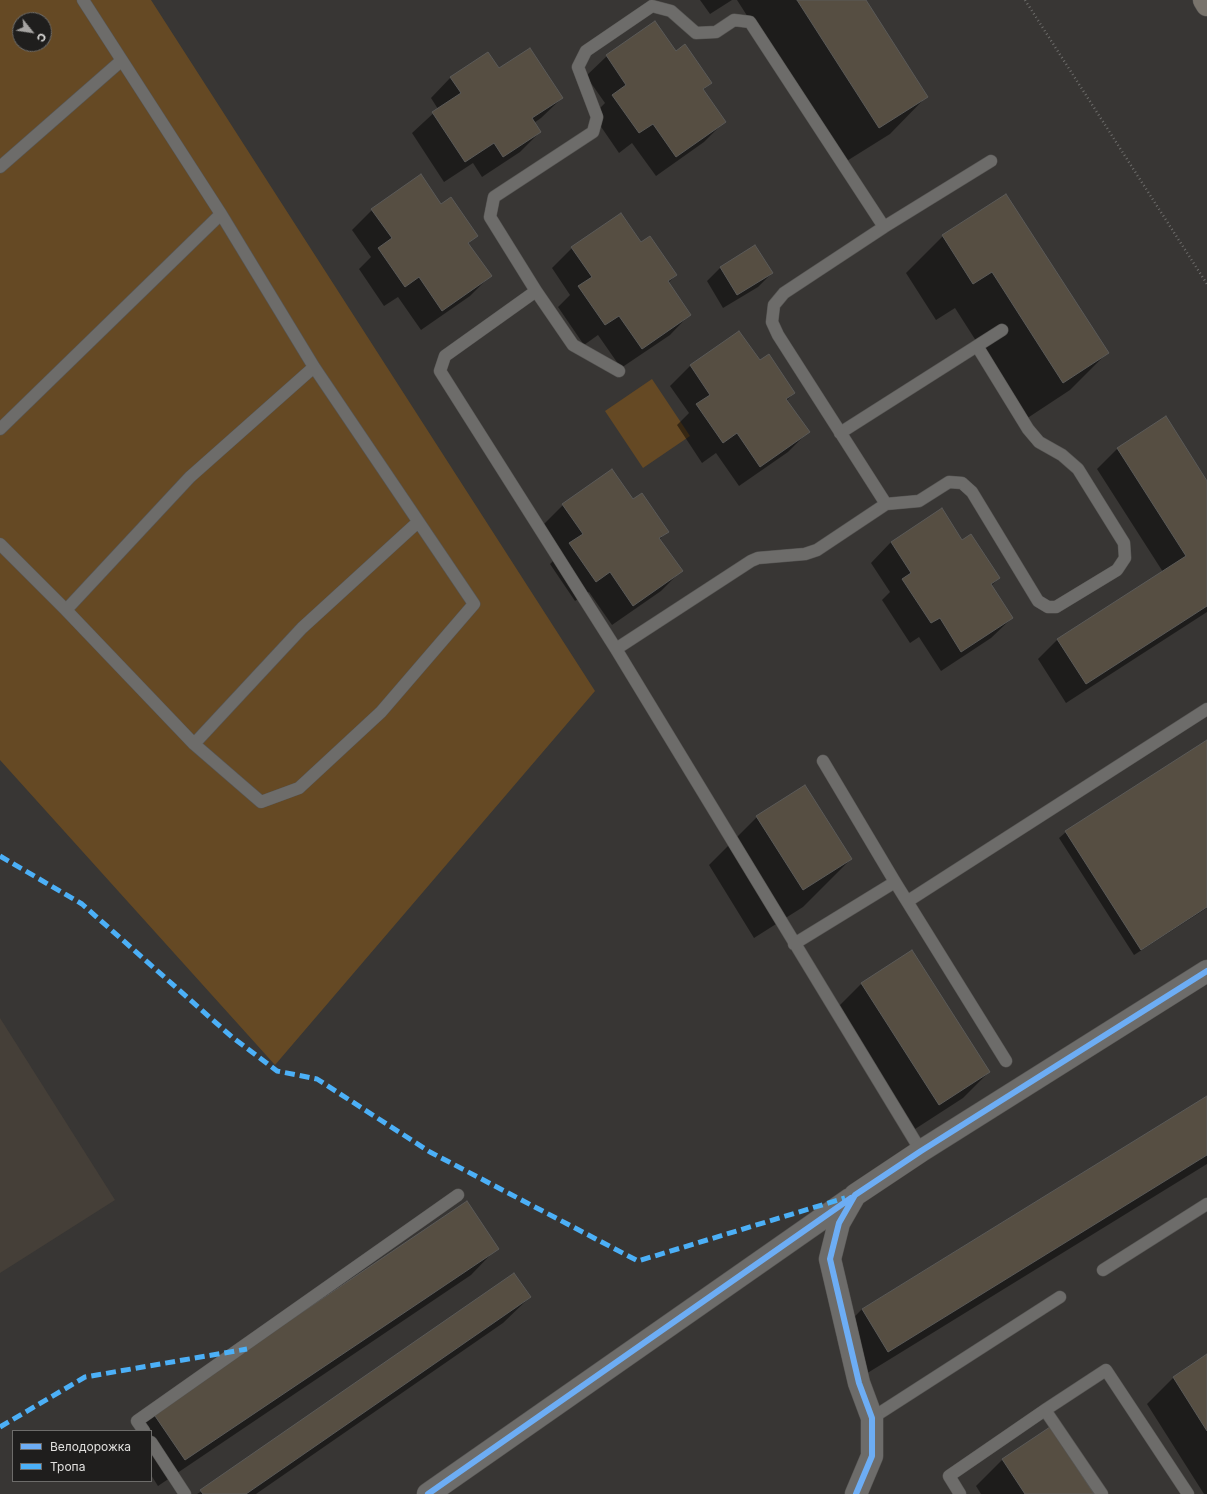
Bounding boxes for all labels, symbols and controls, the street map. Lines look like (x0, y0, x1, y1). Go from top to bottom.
north arrow (12, 12, 52, 52)
text: С (33, 30, 50, 45)
legend (12, 1430, 152, 1482)
text: Велодорожка (50, 1439, 131, 1454)
text: Тропа (50, 1459, 85, 1474)

